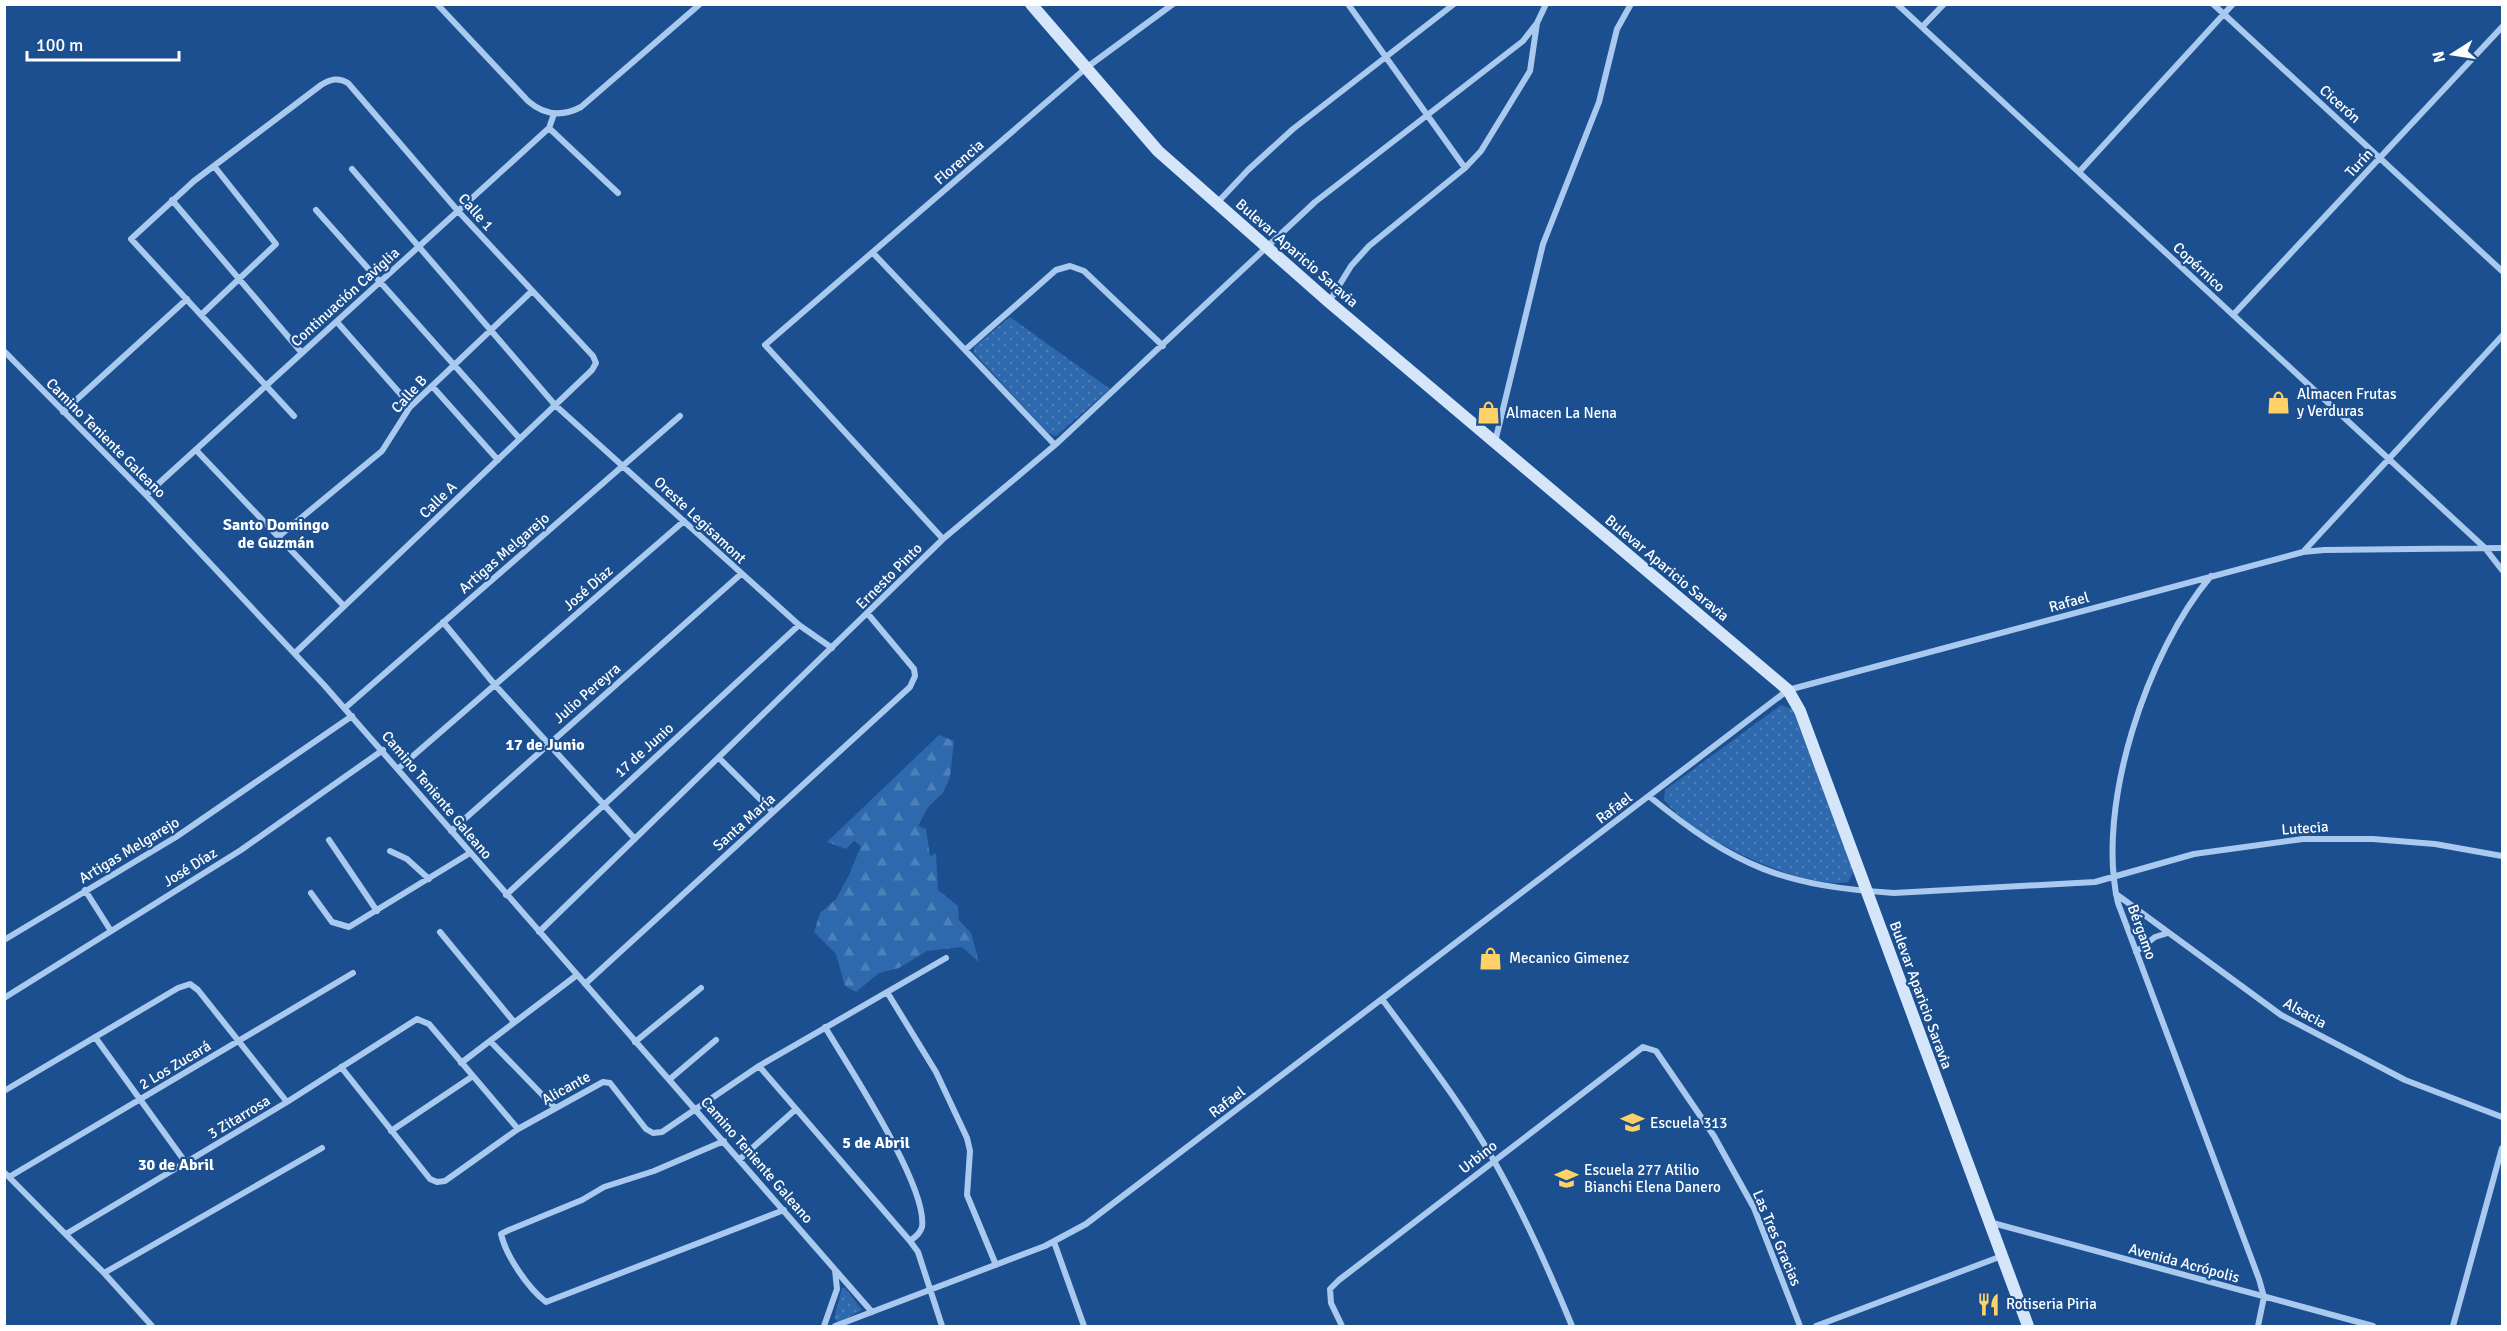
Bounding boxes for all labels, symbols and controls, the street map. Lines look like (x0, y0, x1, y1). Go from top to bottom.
scale bar (27, 24, 178, 62)
north arrow (2423, 24, 2483, 84)
text: 100 m (36, 34, 83, 56)
text: N (2428, 49, 2450, 64)
street label: Cicerón (2316, 81, 2364, 127)
street label: Florencia (931, 136, 987, 188)
street label: Turín (2341, 145, 2377, 181)
street label: Calle 1 (455, 190, 497, 234)
street label: Bulevar Aparicio Saravia (1232, 195, 1362, 311)
street label: Copérnico (2169, 238, 2229, 296)
street label: Continuación Caviglia (287, 244, 403, 350)
street label: Calle B (387, 371, 431, 417)
street label: Camino Teniente Galeano (42, 374, 170, 502)
place label: Almacen Frutas y Verduras (2297, 385, 2397, 420)
shop icon: Almacen Frutas y Verduras (2266, 390, 2292, 416)
shop icon: Almacen La Nena (1475, 400, 1501, 426)
place label: Almacen La Nena (1506, 404, 1617, 422)
street label: Oreste Legisamont (650, 473, 750, 567)
street label: Calle A (416, 478, 460, 522)
street label: Artigas Melgarejo (455, 509, 553, 597)
street label: Bulevar Aparicio Saravia (1601, 511, 1733, 625)
district label: Santo Domingo de Guzmán (223, 515, 329, 553)
street label: Ernesto Pinto (852, 539, 926, 613)
street label: José Díaz (559, 561, 617, 614)
street label: Rafael (2047, 588, 2091, 616)
street label: Julio Pereyra (550, 659, 624, 727)
street label: 17 de Junio (611, 719, 677, 781)
street label: Camino Teniente Galeano (378, 727, 496, 863)
district label: 17 de Junio (505, 735, 585, 755)
street label: Rafael (1592, 788, 1636, 828)
street label: Santa María (709, 789, 779, 855)
street label: Artigas Melgarejo (76, 813, 183, 887)
street label: Lutecia (2281, 817, 2329, 839)
street label: José Díaz (160, 843, 220, 891)
street label: Bérgamo (2124, 902, 2160, 962)
street label: Bulevar Aparicio Saravia (1886, 919, 1956, 1071)
shop icon: Mecanico Gimenez (1478, 945, 1504, 971)
place label: Mecanico Gimenez (1509, 949, 1629, 967)
street label: Alsacia (2280, 994, 2330, 1032)
street label: 2 Los Zucará (136, 1037, 214, 1093)
street label: Alicante (539, 1067, 593, 1109)
street label: Rafael (1205, 1082, 1249, 1122)
street label: 3 Zitarrosa (205, 1091, 273, 1143)
street label: Camino Teniente Galeano (697, 1093, 817, 1227)
school or university icon: Escuela 313 (1619, 1110, 1645, 1136)
place label: Escuela 313 (1650, 1114, 1727, 1132)
district label: 5 de Abril (842, 1133, 910, 1153)
street label: Urbino (1455, 1136, 1501, 1177)
district label: 30 de Abril (138, 1155, 214, 1175)
place label: Escuela 277 Atilio Bianchi Elena Danero (1584, 1161, 1721, 1196)
school or university icon: Escuela 277 Atilio Bianchi Elena Danero (1553, 1166, 1579, 1192)
street label: Las Tres Gracias (1749, 1187, 1805, 1289)
street label: Avenida Acrópolis (2127, 1240, 2242, 1287)
restaurant icon: Rotiseria Piria (1975, 1291, 2001, 1317)
place label: Rotiseria Piria (2006, 1295, 2097, 1313)

